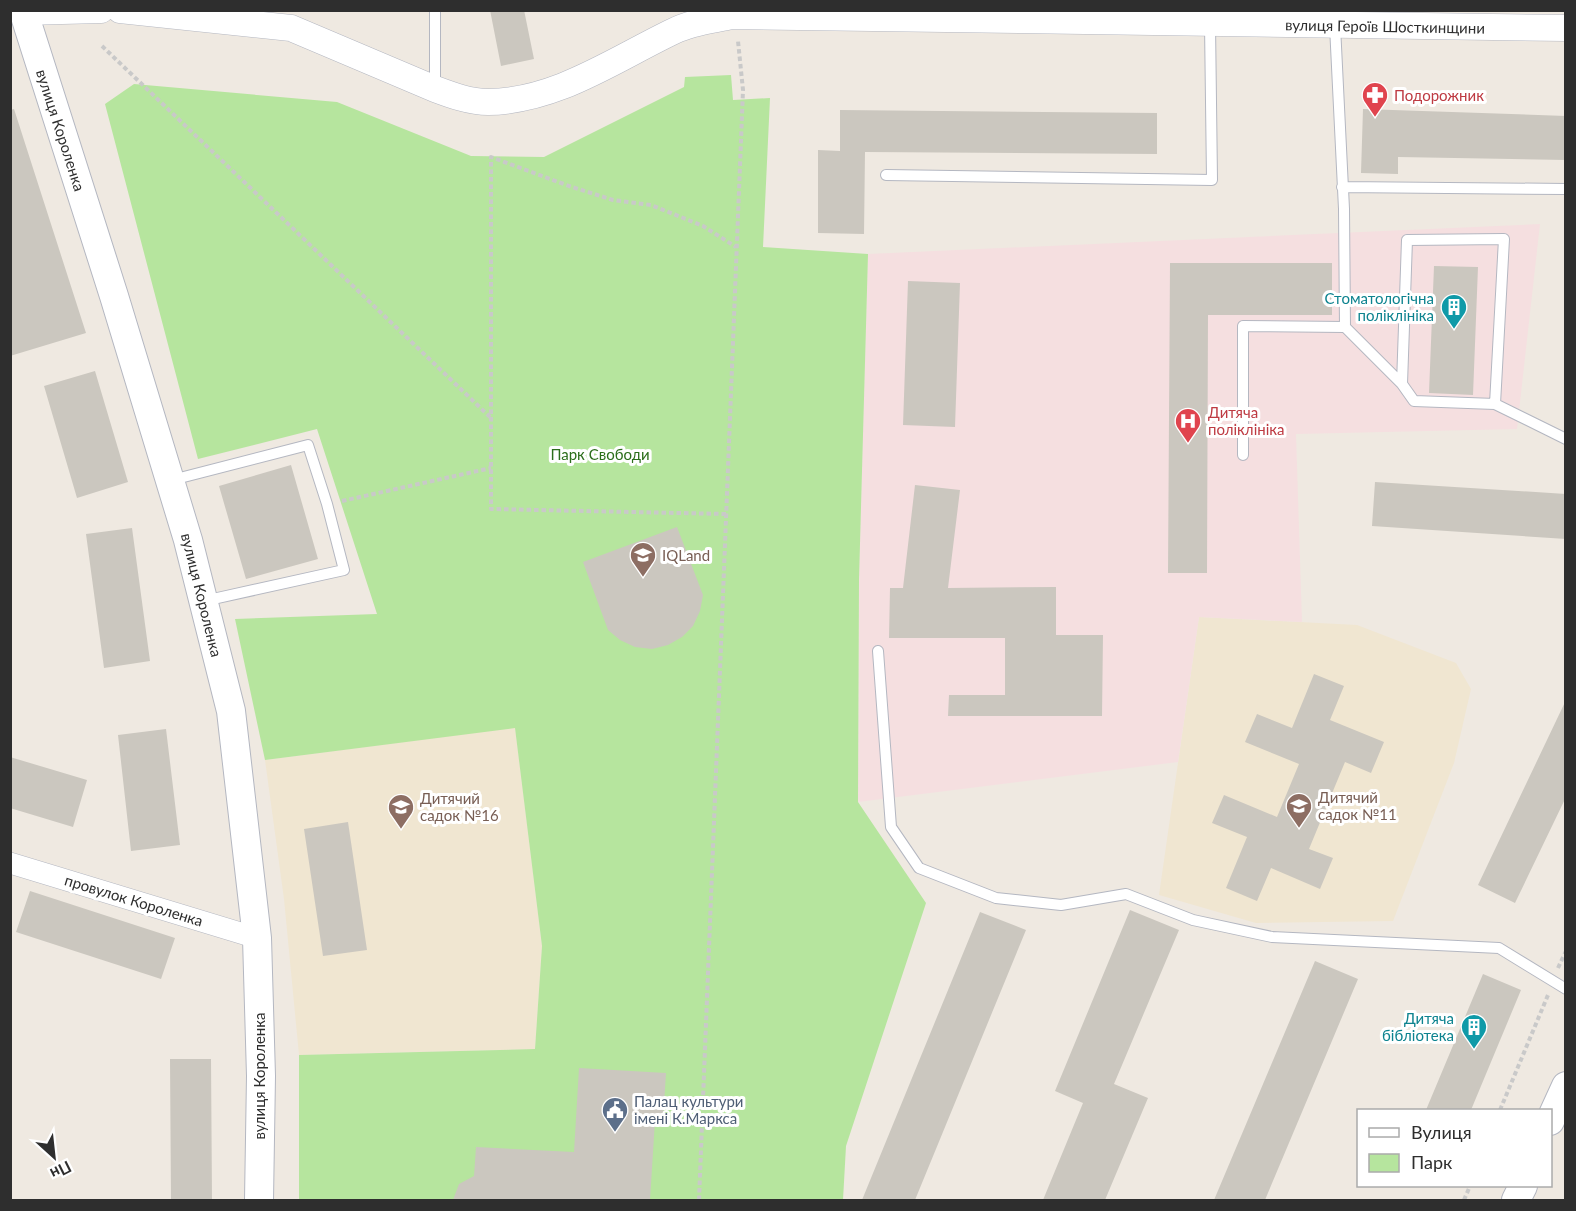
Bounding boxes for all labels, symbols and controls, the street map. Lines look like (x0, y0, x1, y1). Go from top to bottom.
street label: вулиця Героїв Шосткинщини (1285, 15, 1485, 37)
street label: вулиця Короленка (33, 67, 89, 193)
pharmacy icon: Подорожник (1360, 80, 1390, 118)
place label: Подорожник (1394, 86, 1484, 104)
place label: Стоматологічна поліклініка (1324, 289, 1434, 324)
building icon: Стоматологічна поліклініка (1439, 292, 1469, 330)
place label: Дитяча поліклініка (1208, 403, 1285, 438)
hospital icon: Дитяча поліклініка (1173, 406, 1203, 444)
park label: Парк Свободи (550, 445, 650, 463)
street label: вулиця Короленка (178, 531, 226, 659)
school or university icon: IQLand (628, 540, 658, 578)
place label: IQLand (662, 546, 710, 564)
place label: Дитячий садок №11 (1318, 788, 1397, 823)
place label: Дитячий садок №16 (420, 789, 499, 824)
school or university icon: Дитячий садок №11 (1284, 791, 1314, 829)
school or university icon: Дитячий садок №16 (386, 792, 416, 830)
street label: провулок Короленка (63, 870, 205, 930)
place label: Дитяча бібліотека (1382, 1009, 1454, 1044)
street label: вулиця Короленка (250, 1012, 268, 1140)
building icon: Дитяча бібліотека (1459, 1012, 1489, 1050)
place label: Палац культури імені К.Маркса (634, 1092, 743, 1127)
public building icon: Палац культури імені К.Маркса (600, 1095, 630, 1133)
legend (1357, 1109, 1552, 1187)
text: Вулиця (1411, 1121, 1472, 1143)
north arrow (24, 1127, 84, 1187)
text: Парк (1411, 1151, 1453, 1173)
text: Пн (47, 1158, 75, 1184)

